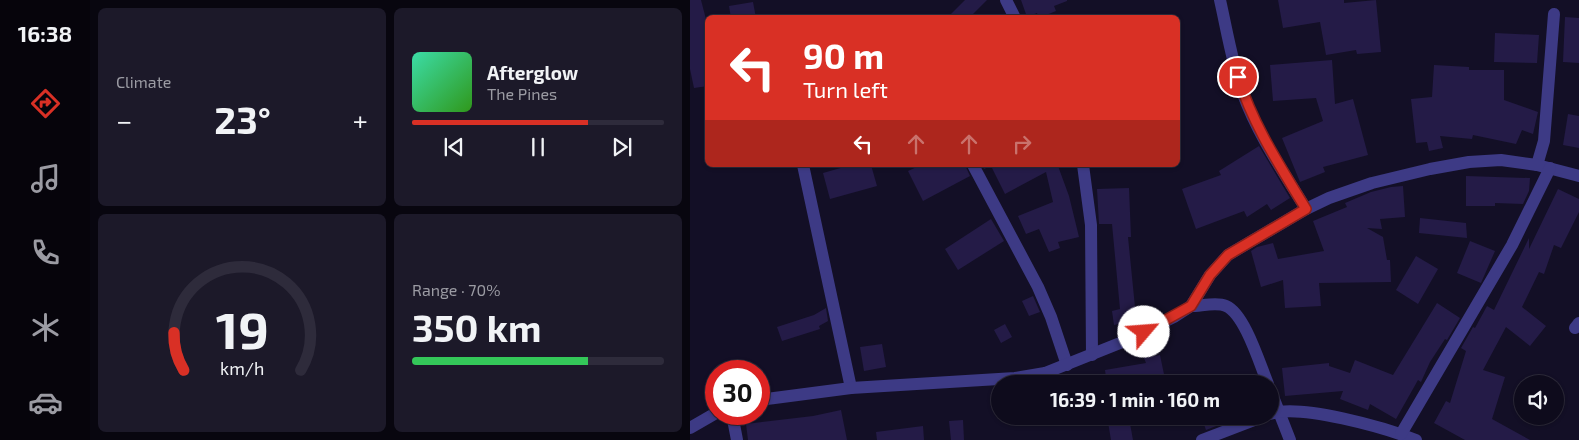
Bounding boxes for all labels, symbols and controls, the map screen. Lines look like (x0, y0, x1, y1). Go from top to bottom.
text: 16:38 (18, 20, 72, 46)
text: 90 m (803, 34, 884, 76)
icon: left (720, 35, 785, 100)
pin (1217, 56, 1259, 98)
text: Afterglow (487, 61, 578, 84)
icon: arrive (1224, 63, 1252, 91)
text: Climate (116, 72, 171, 91)
text: Turn left (803, 76, 888, 102)
text: The Pines (487, 84, 557, 103)
icon: directions (28, 86, 63, 121)
text: 23° (214, 96, 271, 142)
text: − (116, 103, 132, 137)
text: + (353, 103, 368, 137)
icon: left (849, 130, 877, 158)
icon: ahead (902, 130, 930, 158)
icon: ahead (955, 130, 983, 158)
icon: right (1008, 130, 1036, 158)
icon: previous (440, 133, 468, 161)
icon: pause (524, 133, 552, 161)
icon: next (608, 133, 636, 161)
icon: music (28, 161, 63, 196)
icon: phone (28, 235, 63, 270)
text: Range · 70% (412, 280, 500, 299)
text: 19 (215, 297, 269, 359)
text: 350 km (412, 304, 541, 350)
position arrow (1117, 305, 1169, 357)
icon: climate (28, 310, 63, 345)
text: km/h (220, 357, 264, 379)
speed limit sign: 30 (705, 360, 770, 425)
map controls (1514, 375, 1564, 425)
button: sound (1514, 375, 1564, 425)
icon: car (28, 385, 63, 420)
text: 16:39 · 1 min · 160 m (1050, 388, 1220, 411)

